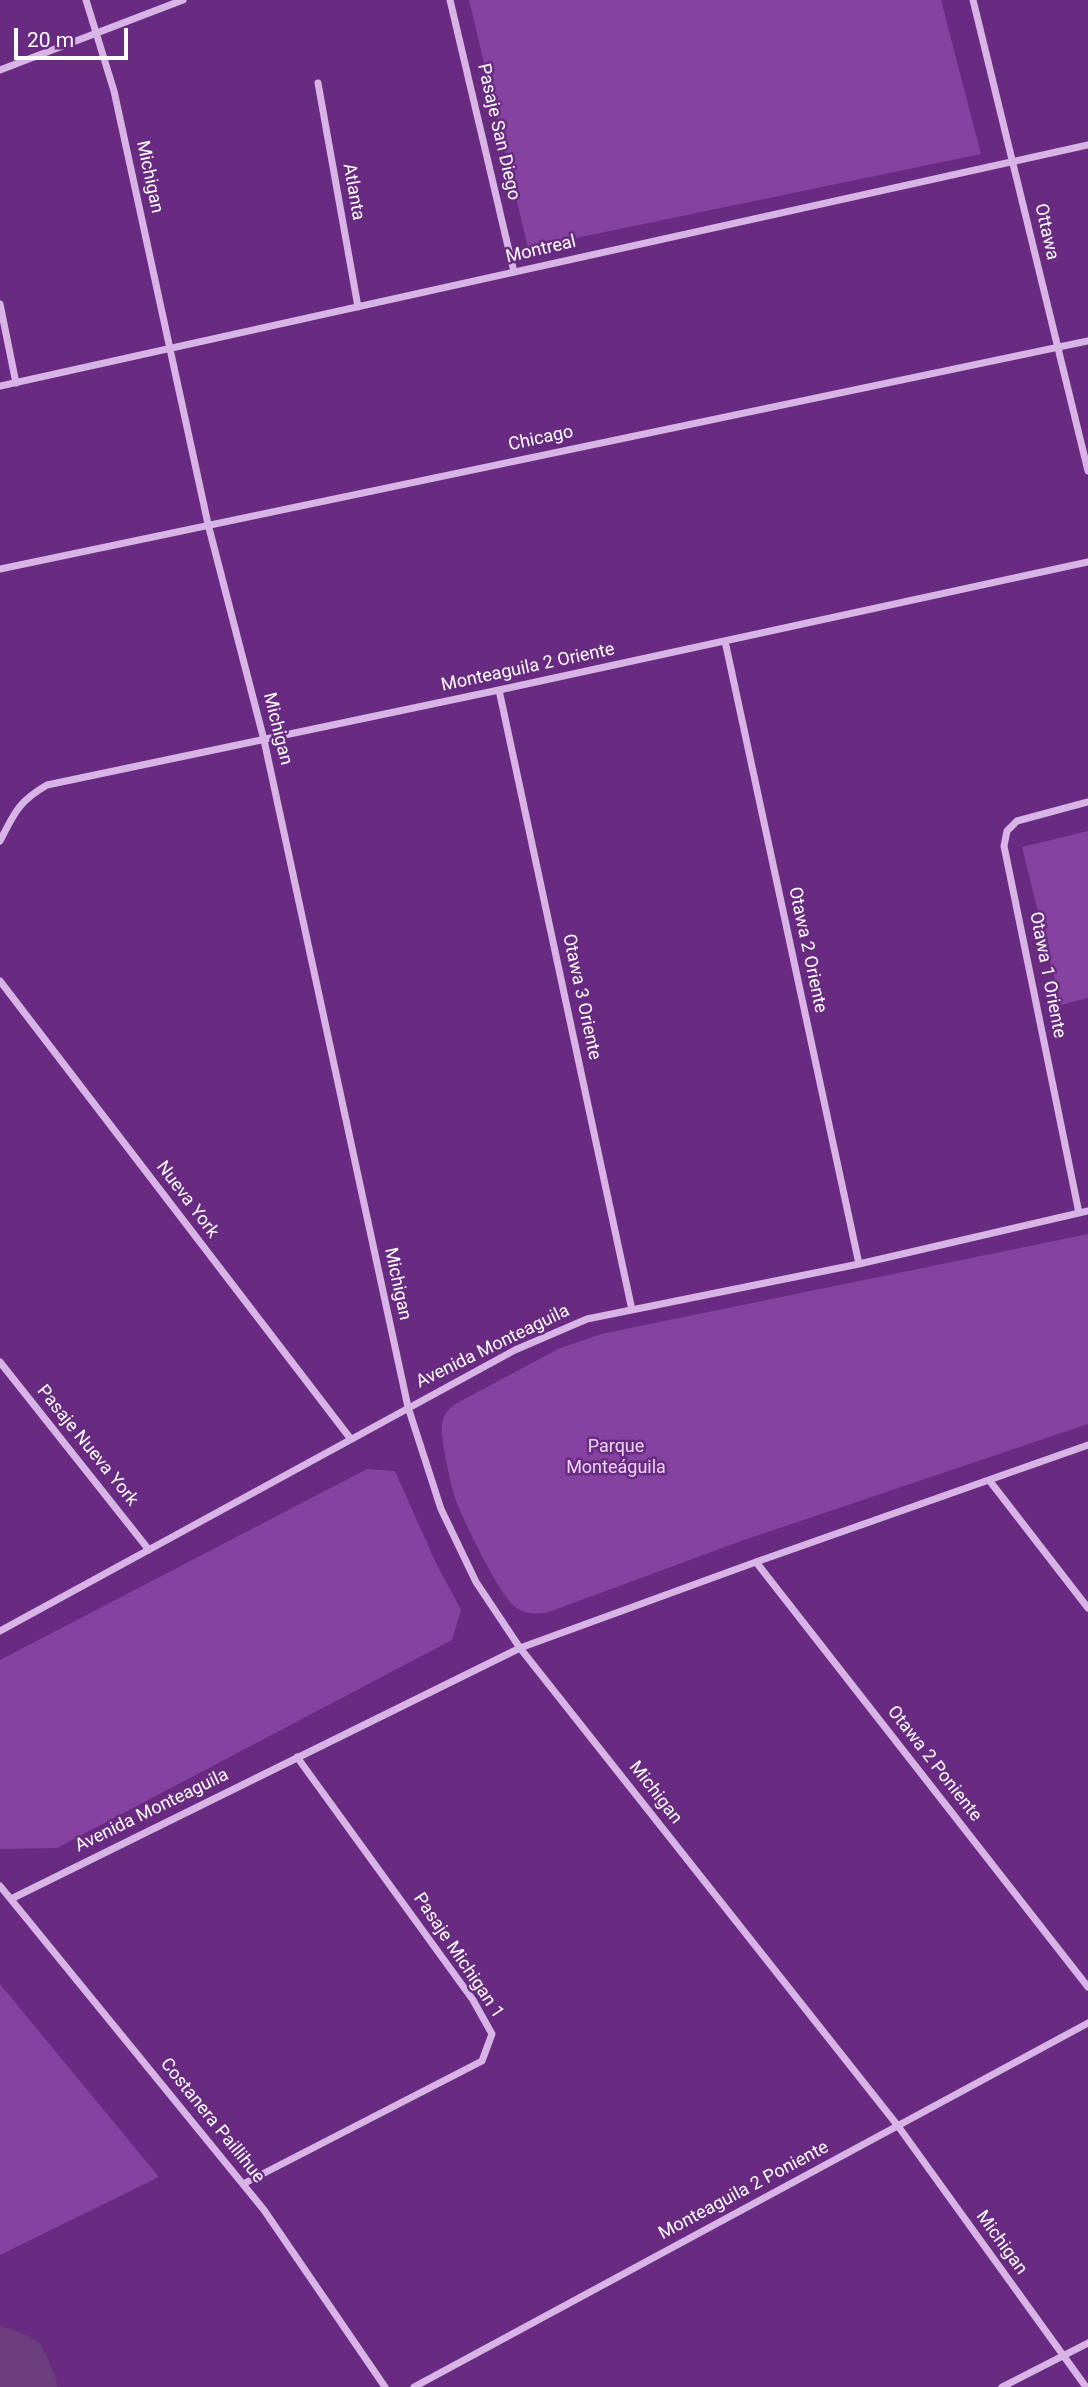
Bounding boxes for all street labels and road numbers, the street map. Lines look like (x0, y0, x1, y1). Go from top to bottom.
street label: Pasaje San Diego (472, 62, 524, 202)
street label: Michigan (131, 139, 167, 215)
street label: Atlanta (337, 162, 369, 222)
street label: Ottawa (1029, 202, 1063, 262)
street label: Montreal (504, 231, 578, 269)
street label: Chicago (507, 422, 575, 456)
street label: Monteaguila 2 Oriente (439, 639, 617, 697)
street label: Michigan (258, 691, 296, 767)
street label: Otawa 2 Oriente (783, 885, 831, 1015)
street label: Otawa 1 Oriente (1024, 910, 1070, 1040)
street label: Otawa 3 Oriente (557, 932, 605, 1062)
street label: Nueva York (151, 1157, 223, 1243)
street label: Michigan (379, 1246, 415, 1322)
street label: Avenida Monteaguila (413, 1300, 573, 1394)
street label: Pasaje Nueva York (32, 1381, 142, 1511)
street label: Otawa 2 Poniente (882, 1702, 986, 1826)
street label: Michigan (624, 1757, 686, 1829)
street label: Avenida Monteaguila (72, 1764, 232, 1858)
street label: Pasaje Michigan 1 (408, 1889, 508, 2023)
street label: Costanera Paillihue (155, 2054, 269, 2188)
street label: Monteaguila 2 Poniente (655, 2137, 833, 2245)
street label: Michigan (971, 2207, 1031, 2279)

